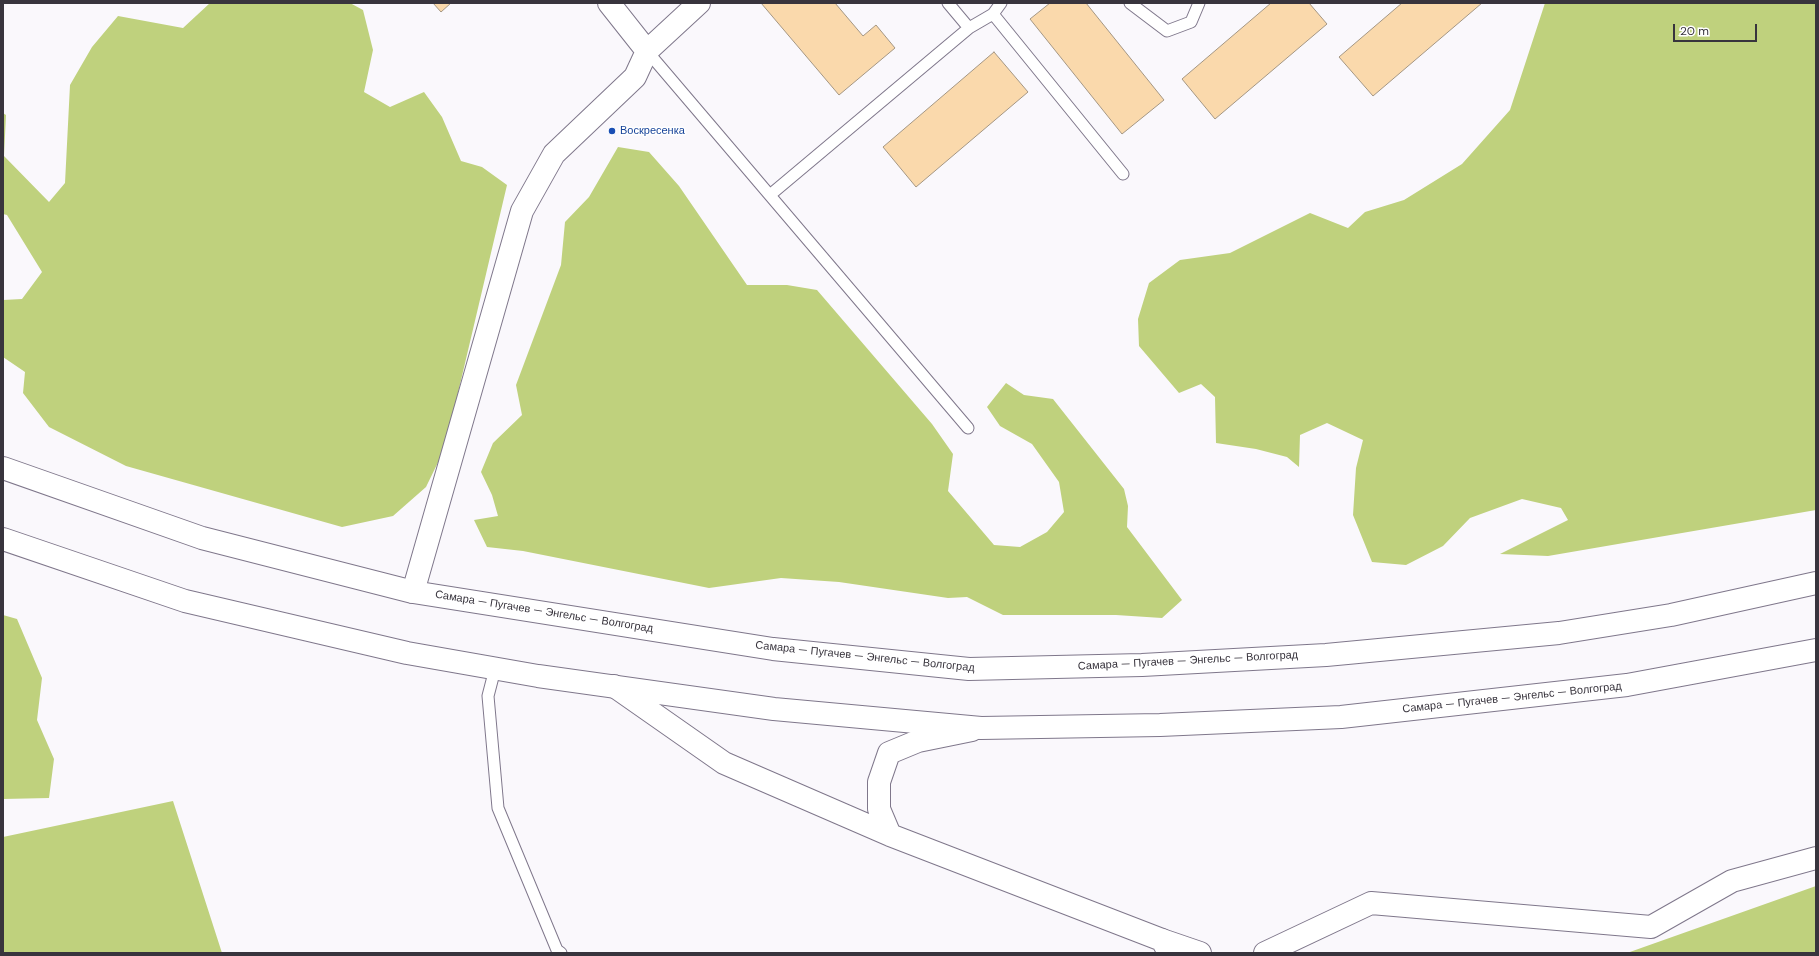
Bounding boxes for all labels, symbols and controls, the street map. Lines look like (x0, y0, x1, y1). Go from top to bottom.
scale bar (1675, 16, 1759, 42)
text: 20 m (1680, 23, 1709, 39)
place label: Воскресенка (620, 124, 685, 138)
marker: Воскресенка (607, 126, 617, 136)
street label: Самара — Пугачев — Энгельс — Волгоград (434, 588, 654, 636)
street label: Самара — Пугачев — Энгельс — Волгоград (755, 639, 975, 675)
street label: Самара — Пугачев — Энгельс — Волгоград (1078, 649, 1298, 673)
street label: Самара — Пугачев — Энгельс — Волгоград (1402, 680, 1622, 716)

